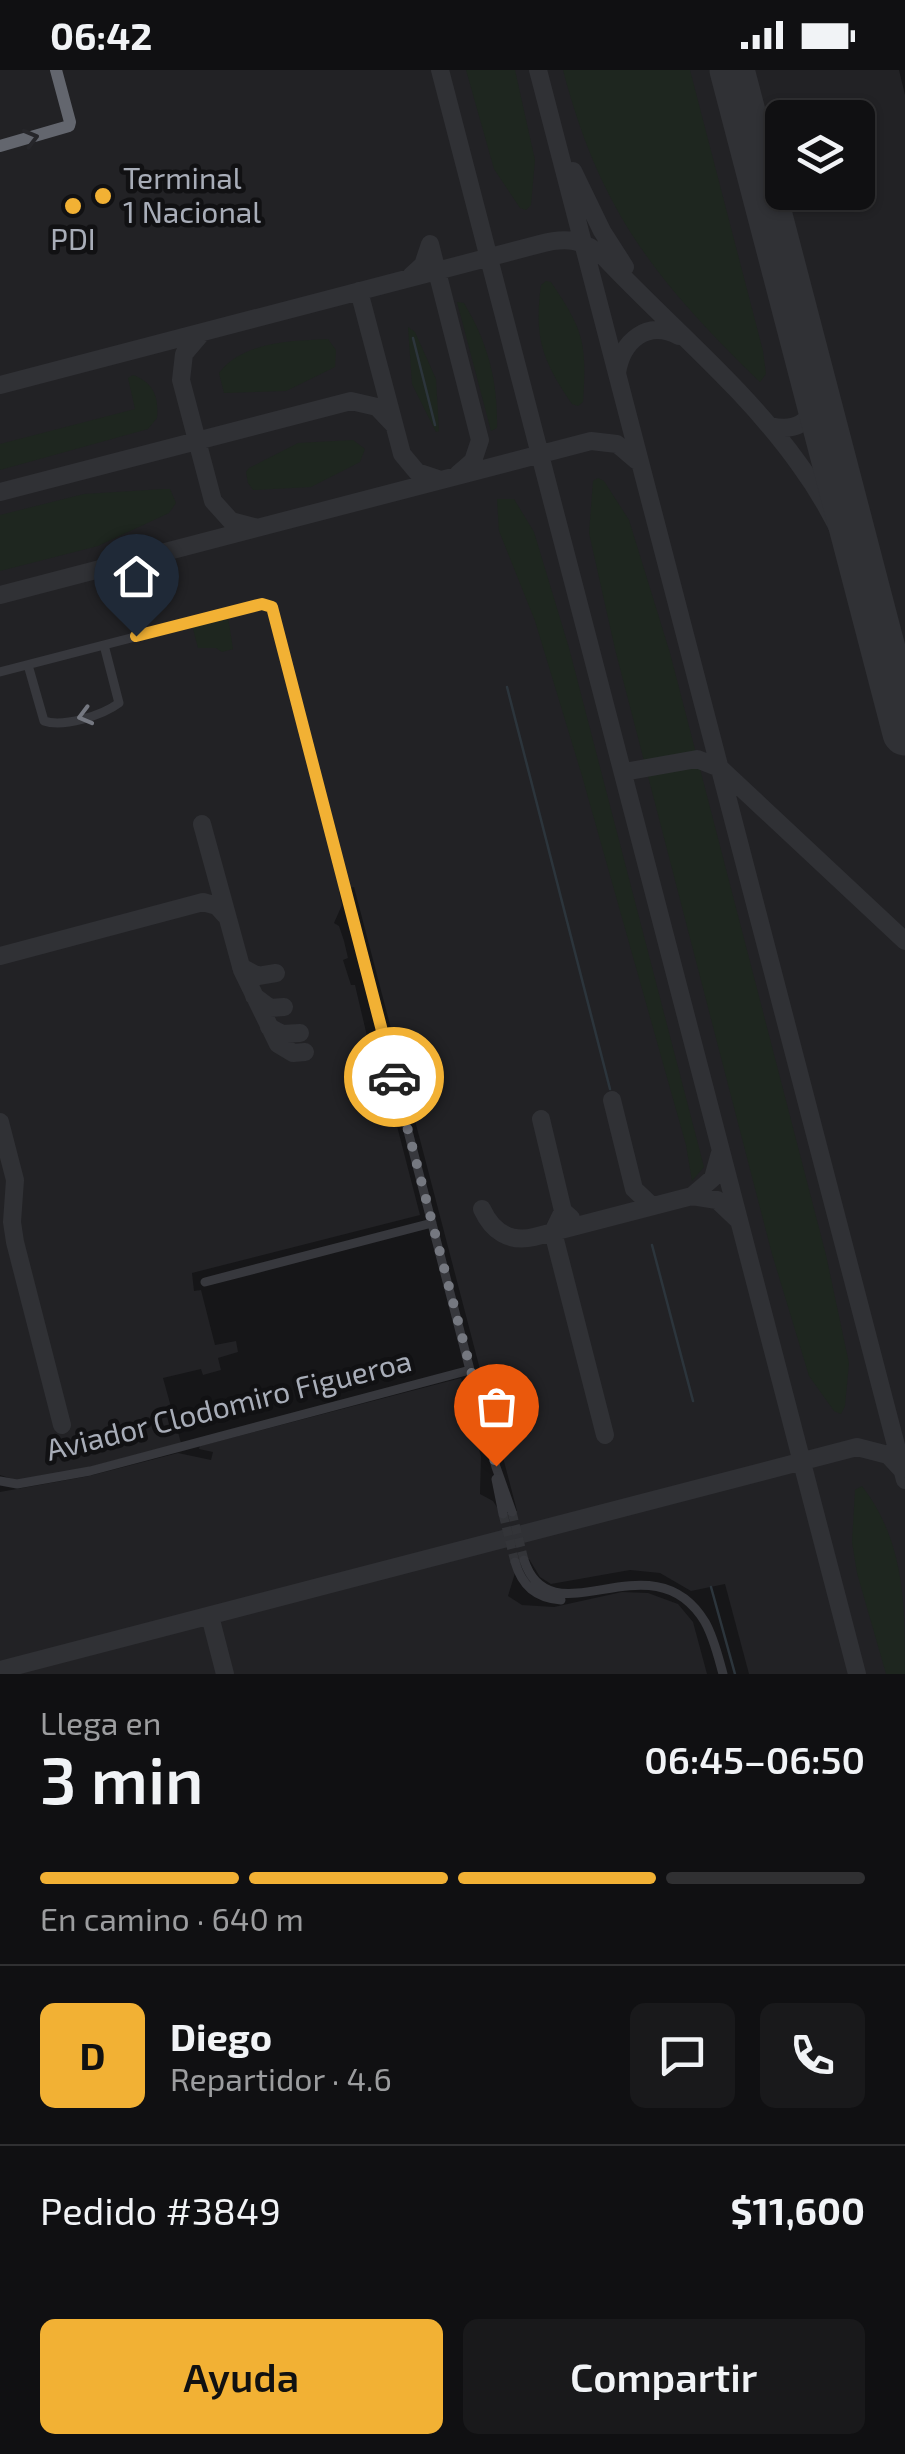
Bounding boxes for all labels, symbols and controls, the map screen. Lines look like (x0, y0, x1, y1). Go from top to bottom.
text: 06:42 (50, 12, 152, 58)
map controls (765, 100, 875, 210)
button: layers (765, 100, 875, 210)
one-way arrow (22, 129, 39, 150)
place label: Terminal 1 Nacional (123, 159, 261, 229)
marker: Terminal 1 Nacional (92, 185, 114, 207)
marker: PDI (62, 195, 84, 217)
place label: PDI (50, 220, 96, 256)
pin (94, 534, 179, 637)
icon: home (109, 549, 164, 604)
one-way arrow (77, 705, 94, 726)
courier (344, 1027, 444, 1127)
icon: car (367, 1050, 422, 1105)
street label: Aviador Clodomiro Figueroa (42, 1341, 415, 1467)
pin (454, 1364, 539, 1467)
icon: bag (469, 1379, 524, 1434)
text: Llega en (40, 1703, 161, 1741)
text: 06:45–06:50 (644, 1736, 865, 1782)
text: 3 min (40, 1739, 204, 1817)
text: En camino · 640 m (40, 1899, 304, 1937)
button: chat (630, 2003, 735, 2108)
button: phone (760, 2003, 865, 2108)
text: Diego (170, 2013, 272, 2059)
text: D (80, 2032, 105, 2078)
text: Repartidor · 4.6 (170, 2059, 392, 2097)
text: Pedido #3849 (40, 2187, 281, 2233)
text: $11,600 (731, 2187, 865, 2233)
button: Ayuda (40, 2319, 443, 2434)
button: Compartir (463, 2319, 865, 2434)

